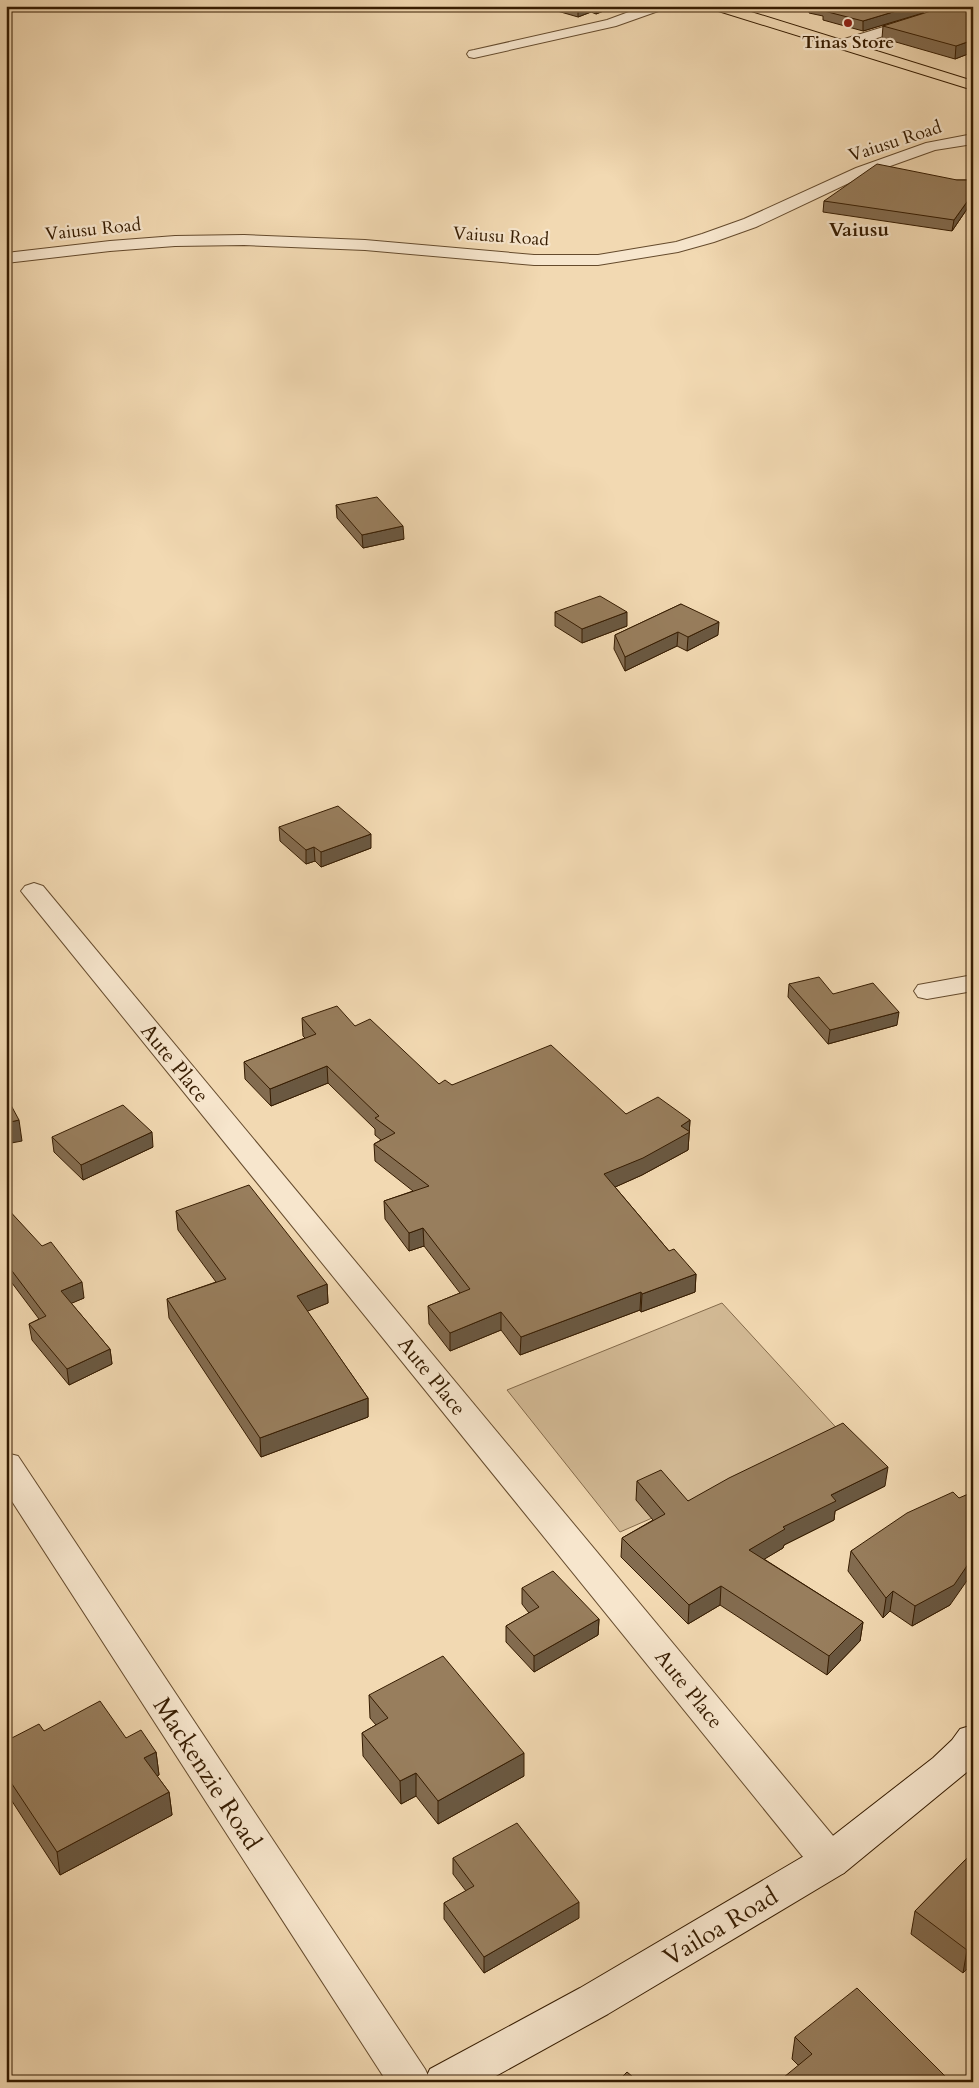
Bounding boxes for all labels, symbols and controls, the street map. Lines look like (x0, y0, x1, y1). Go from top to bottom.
marker: Tinas Store (842, 17, 854, 29)
place label: Tinas Store (802, 30, 894, 55)
street label: Vaiusu Road (846, 115, 945, 168)
street label: Vaiusu Road (44, 212, 143, 247)
district label: Vaiusu (829, 216, 889, 243)
street label: Vaiusu Road (452, 221, 550, 252)
street label: Aute Place (134, 1018, 216, 1109)
street label: Aute Place (391, 1331, 473, 1422)
street label: Aute Place (648, 1644, 730, 1735)
street label: Mackenzie Road (145, 1691, 270, 1857)
street label: Vailoa Road (657, 1879, 785, 1975)

